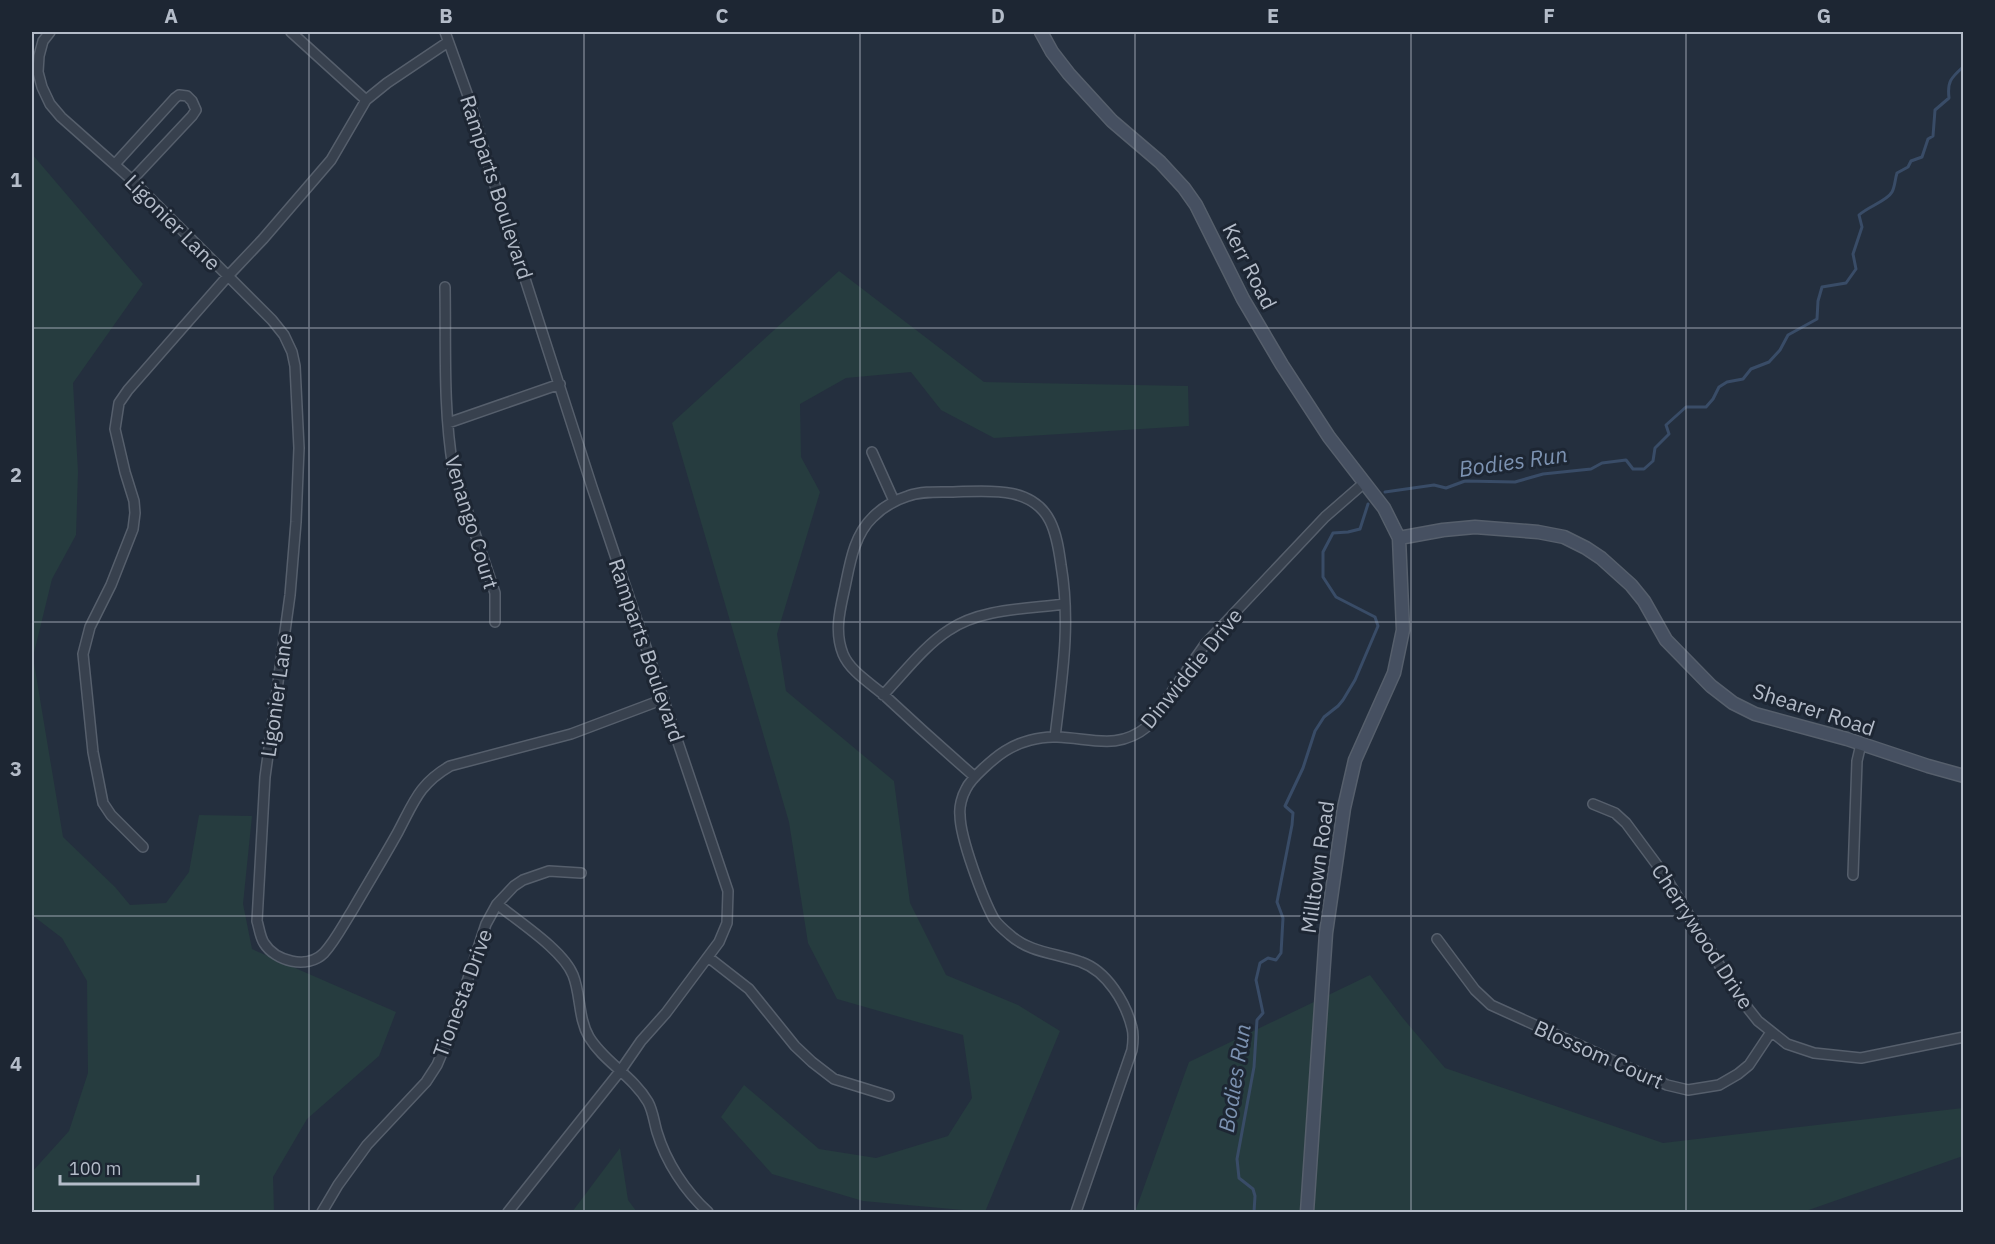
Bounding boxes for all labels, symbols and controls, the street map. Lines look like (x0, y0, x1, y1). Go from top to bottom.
text: A (164, 2, 178, 29)
text: B (439, 2, 453, 29)
text: C (715, 2, 729, 29)
text: D (991, 2, 1005, 29)
text: E (1267, 2, 1279, 29)
text: F (1543, 2, 1555, 29)
text: G (1817, 2, 1831, 29)
street label: Ramparts Boulevard (454, 91, 540, 283)
text: 1 (10, 166, 22, 193)
street label: Ligonier Lane (119, 168, 227, 276)
street label: Kerr Road (1216, 218, 1284, 314)
water label: Bodies Run (1457, 439, 1569, 483)
street label: Venango Court (438, 452, 506, 592)
text: 2 (10, 461, 22, 488)
street label: Ramparts Boulevard (602, 555, 692, 745)
street label: Dinwiddie Drive (1134, 602, 1248, 734)
street label: Ligonier Lane (253, 631, 299, 759)
street label: Shearer Road (1749, 676, 1879, 742)
text: 3 (10, 755, 22, 782)
street label: Milltown Road (1294, 799, 1340, 935)
street label: Cherrywood Drive (1646, 858, 1760, 1014)
street label: Tionesta Drive (426, 925, 498, 1061)
street label: Blossom Court (1530, 1013, 1668, 1095)
water label: Bodies Run (1211, 1022, 1257, 1134)
text: 4 (10, 1050, 22, 1077)
scale bar (60, 1148, 198, 1186)
text: 100 m (69, 1157, 121, 1180)

